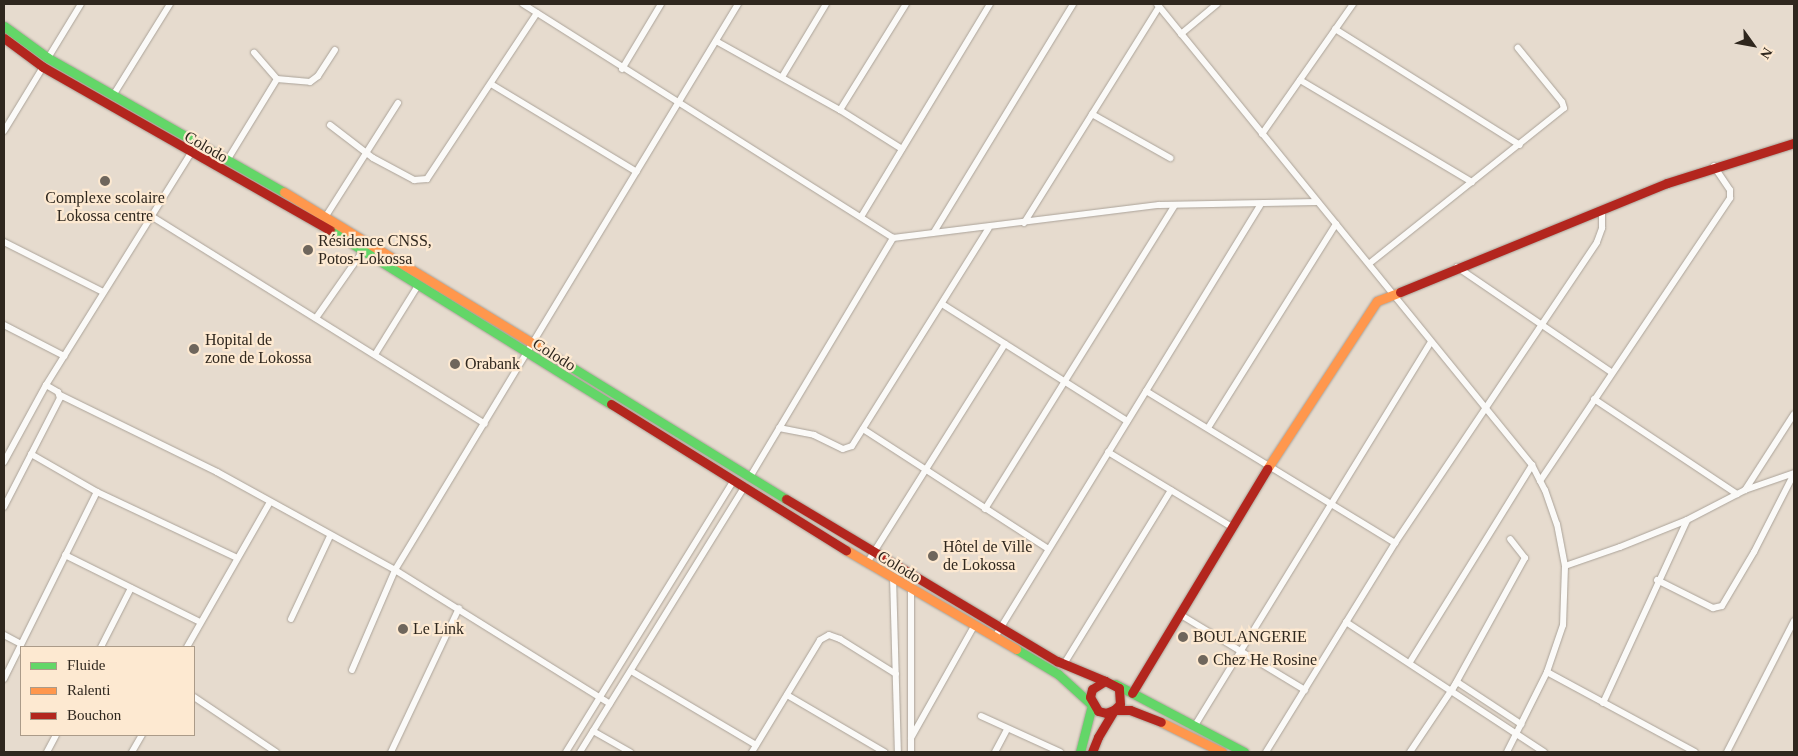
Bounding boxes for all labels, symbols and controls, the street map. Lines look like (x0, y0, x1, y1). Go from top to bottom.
north arrow (1728, 20, 1778, 70)
text: N (1757, 45, 1775, 61)
street label: Colodo (181, 127, 231, 167)
marker: Complexe scolaire Lokossa centre (99, 175, 111, 187)
place label: Complexe scolaire Lokossa centre (45, 188, 165, 226)
place label: Résidence CNSS, Potos-Lokossa (318, 231, 432, 269)
marker: Résidence CNSS, Potos-Lokossa (302, 244, 314, 256)
place label: Hopital de zone de Lokossa (205, 330, 312, 368)
street label: Colodo (529, 334, 579, 376)
marker: Hopital de zone de Lokossa (187, 342, 201, 356)
place label: Orabank (465, 354, 520, 374)
marker: Orabank (449, 358, 461, 370)
place label: Hôtel de Ville de Lokossa (943, 537, 1033, 575)
street label: Colodo (874, 547, 924, 587)
marker: Hôtel de Ville de Lokossa (927, 550, 939, 562)
place label: Le Link (413, 619, 464, 639)
marker: Le Link (397, 623, 409, 635)
place label: BOULANGERIE (1193, 627, 1307, 647)
marker: BOULANGERIE (1177, 631, 1189, 643)
legend (20, 646, 195, 736)
place label: Chez He Rosine (1213, 650, 1317, 670)
marker: Chez He Rosine (1197, 654, 1209, 666)
text: Fluide (67, 657, 105, 673)
text: Ralenti (67, 682, 110, 698)
text: Bouchon (67, 707, 121, 723)

